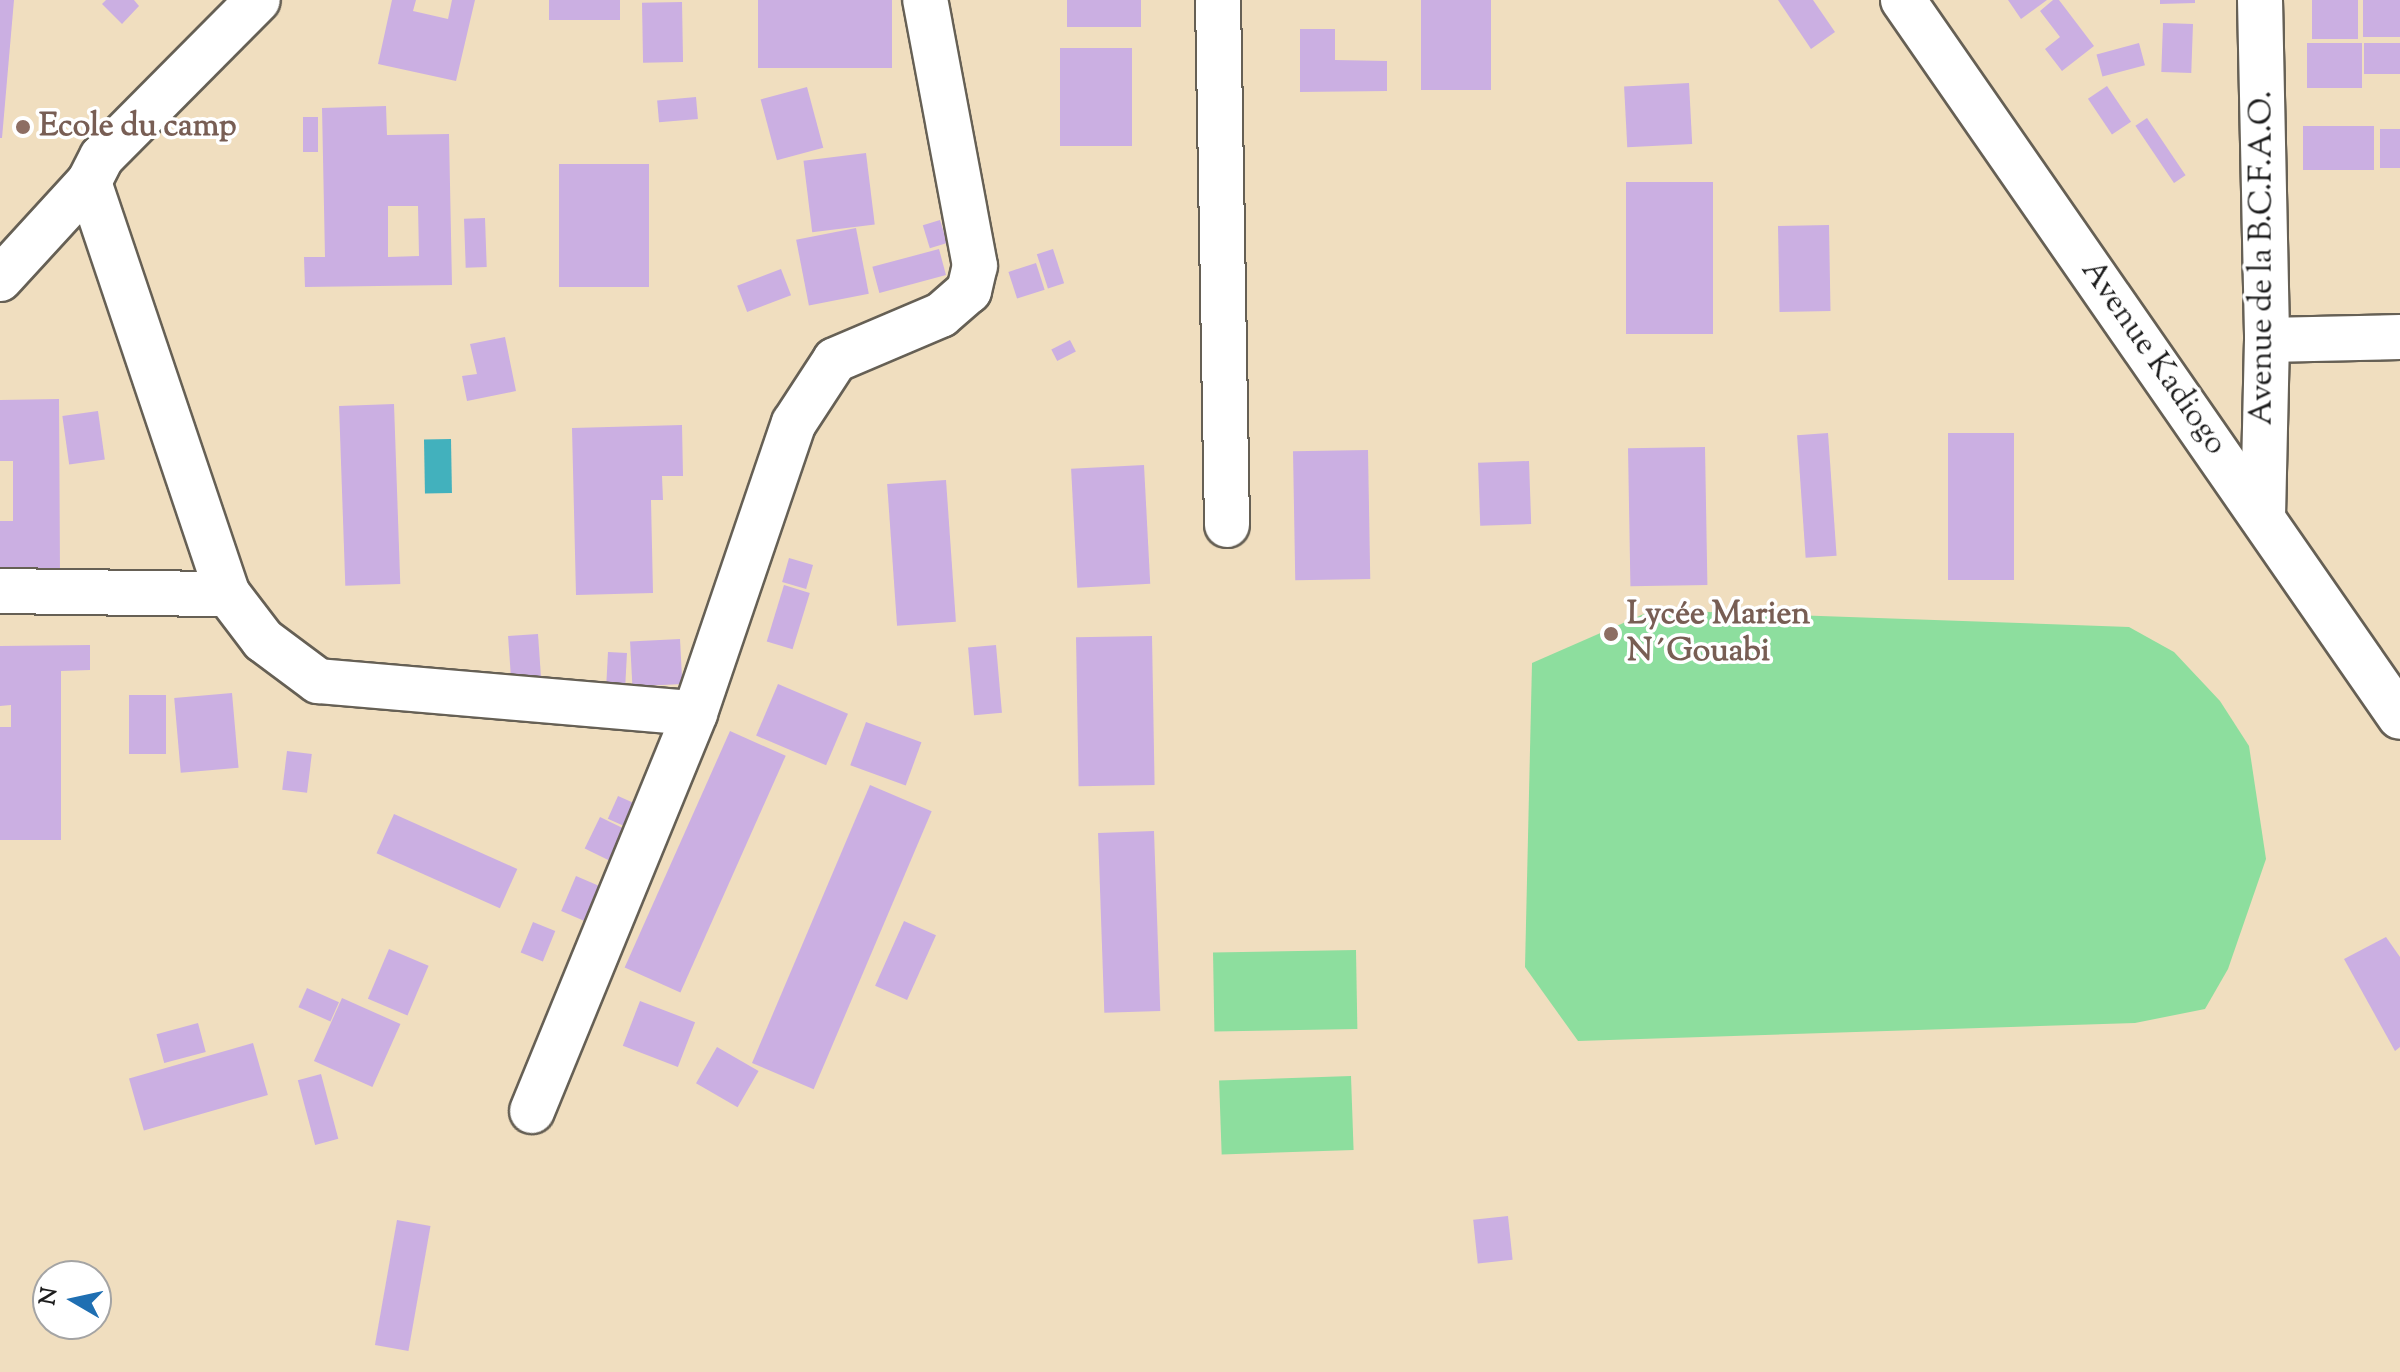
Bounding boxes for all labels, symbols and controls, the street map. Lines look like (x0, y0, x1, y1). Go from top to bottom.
street label: Avenue de la B.C.F.A.O. (2244, 91, 2282, 425)
place label: Ecole du camp (39, 108, 237, 146)
marker: Ecole du camp (14, 118, 32, 136)
street label: Avenue Kadiogo (2072, 253, 2234, 463)
place label: Lycée Marien N´Gouabi (1627, 597, 1810, 672)
marker: Lycée Marien N´Gouabi (1602, 625, 1620, 643)
north arrow (32, 1260, 112, 1340)
text: N (33, 1285, 67, 1308)

